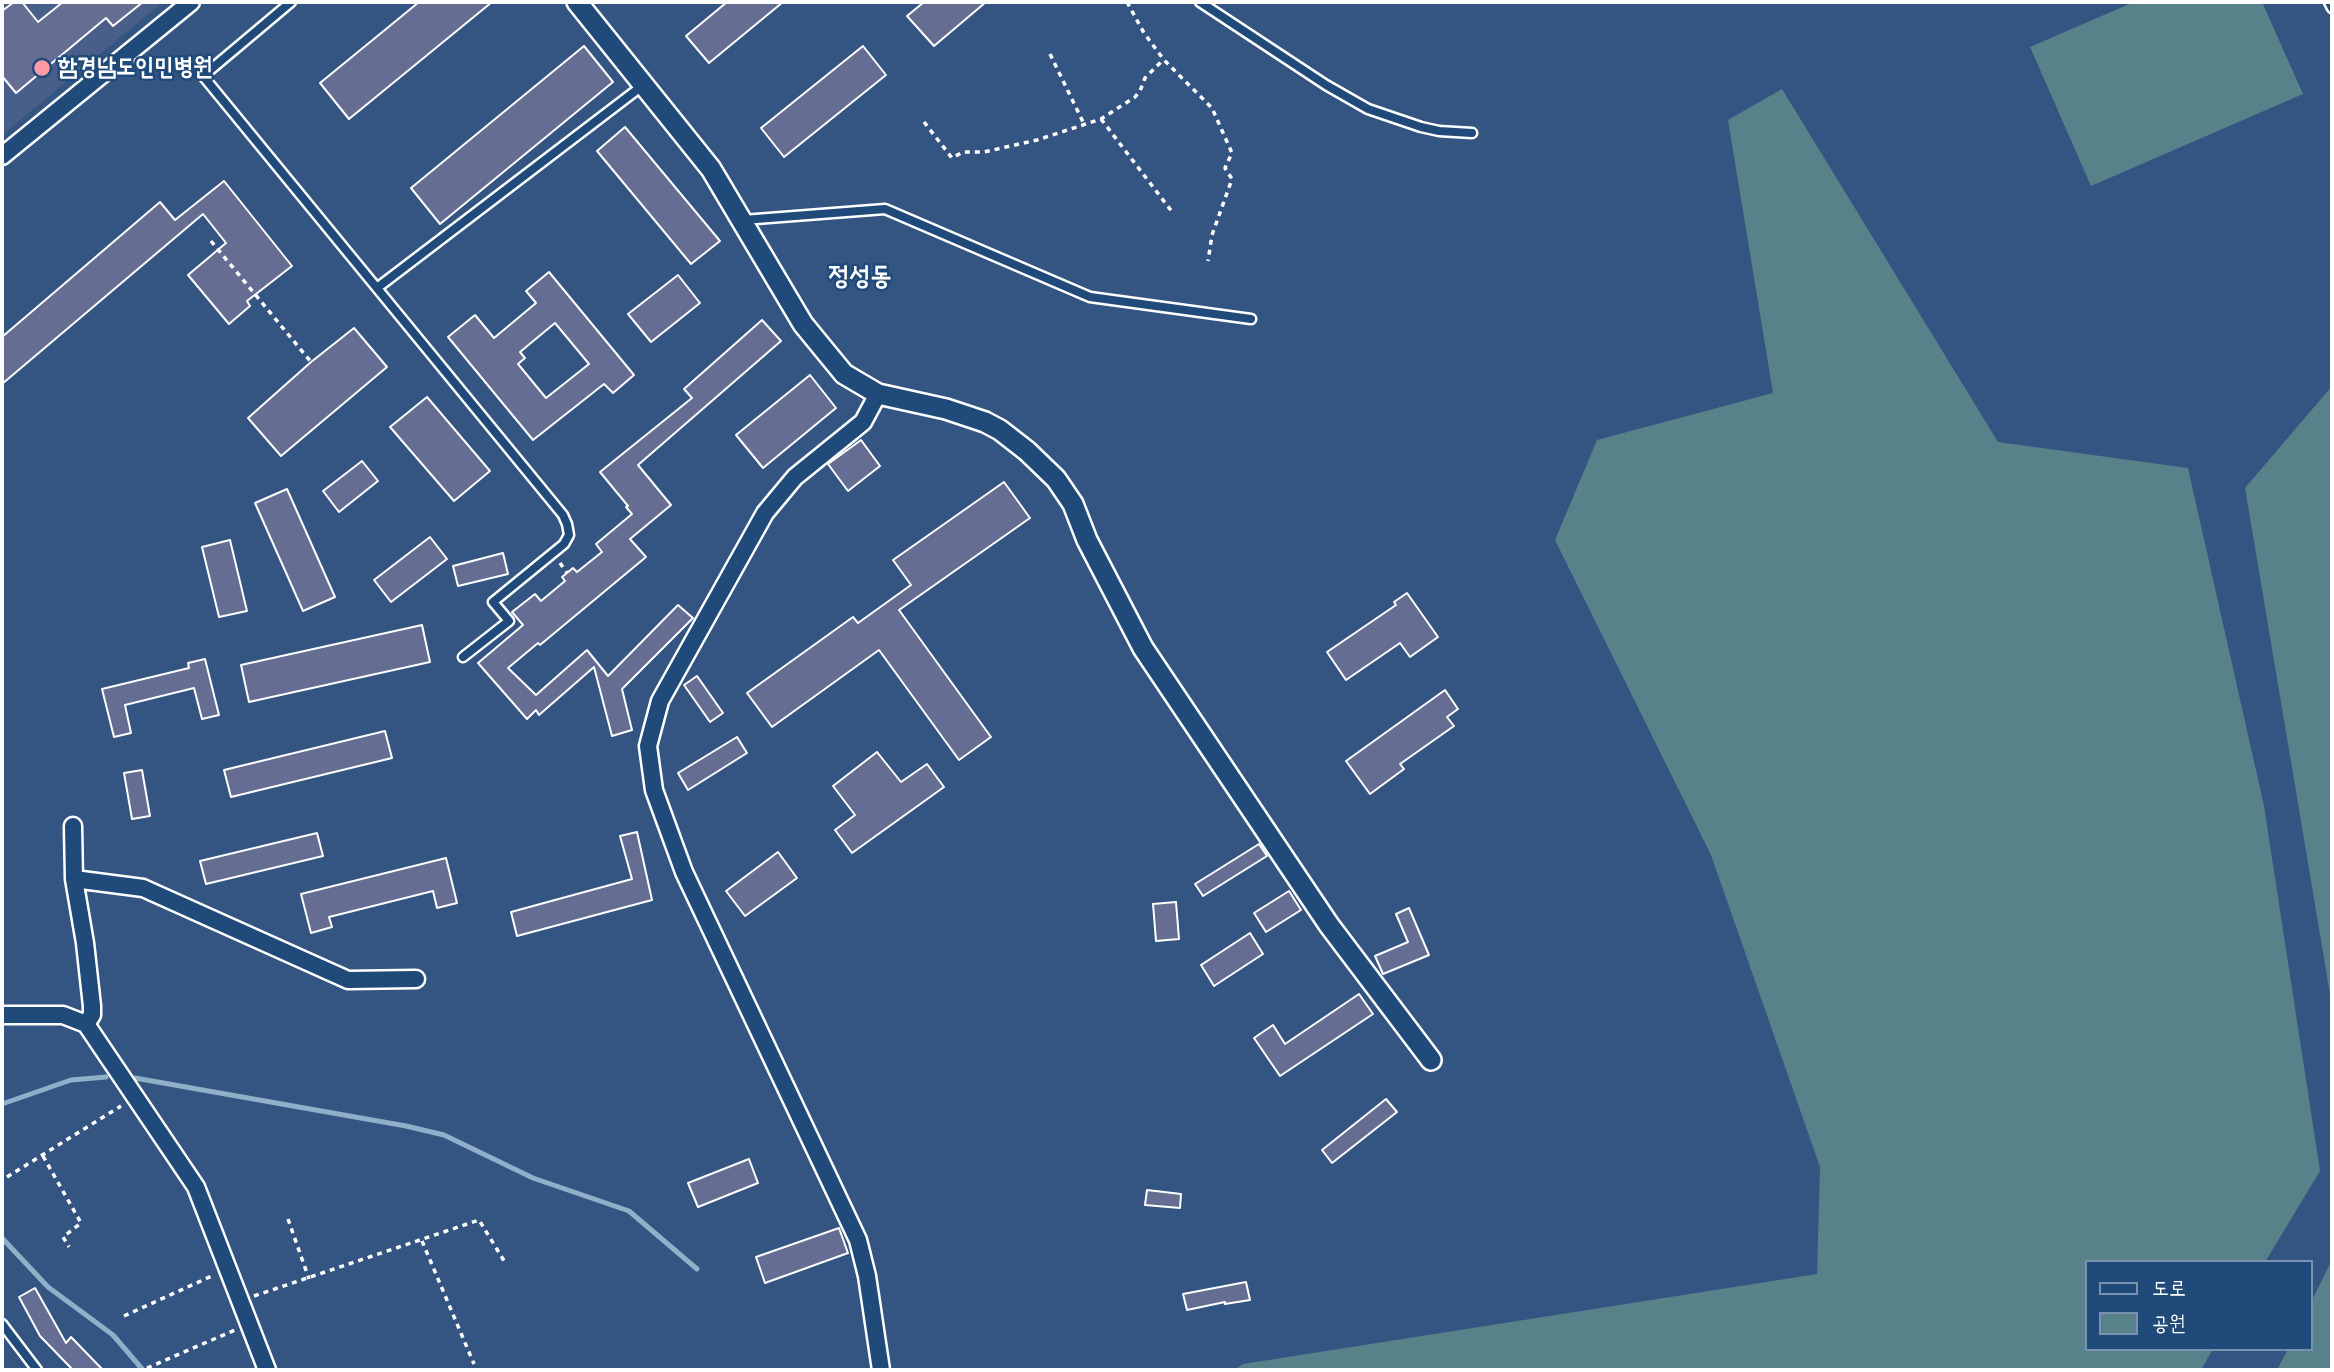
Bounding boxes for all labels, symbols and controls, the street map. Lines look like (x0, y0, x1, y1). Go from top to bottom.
place label: 함경남도인민병원 (58, 54, 212, 82)
marker: 함경남도인민병원 (32, 58, 52, 78)
district label: 정성동 (829, 261, 891, 293)
legend (2086, 1260, 2313, 1351)
text: 도로 (2152, 1275, 2186, 1302)
text: 공원 (2152, 1310, 2186, 1337)

